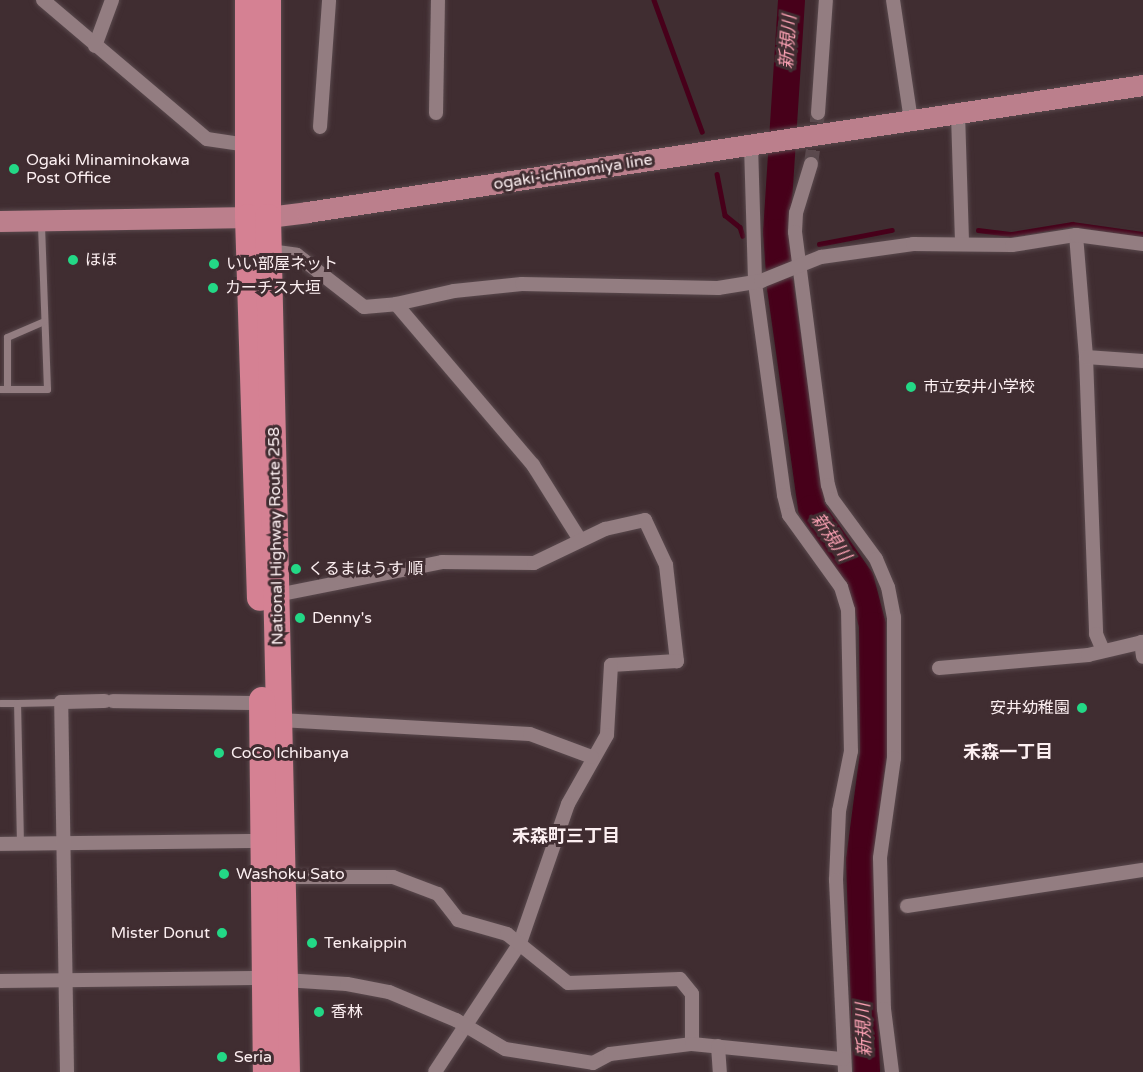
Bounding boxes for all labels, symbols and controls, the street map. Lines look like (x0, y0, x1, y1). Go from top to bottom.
water label: 新規川 (775, 14, 801, 70)
place label: Ogaki Minaminokawa Post Office (26, 150, 190, 188)
street label: ogaki-ichinomiya line (492, 150, 654, 194)
marker: Ogaki Minaminokawa Post Office (7, 162, 21, 176)
place label: ほほ (85, 250, 117, 270)
marker: ほほ (66, 253, 80, 267)
place label: いい部屋ネット (226, 254, 338, 274)
marker: いい部屋ネット (207, 257, 221, 271)
place label: カーチス大垣 (225, 278, 321, 298)
marker: カーチス大垣 (206, 281, 220, 295)
place label: 市立安井小学校 (923, 377, 1035, 397)
marker: 市立安井小学校 (904, 380, 918, 394)
street label: National Highway Route 258 (264, 427, 288, 645)
water label: 新規川 (807, 509, 855, 565)
place label: くるまはうす 順 (308, 559, 424, 579)
marker: くるまはうす 順 (289, 562, 303, 576)
place label: Denny's (312, 608, 372, 628)
marker: Denny's (293, 611, 307, 625)
place label: 安井幼稚園 (990, 698, 1070, 718)
marker: 安井幼稚園 (1075, 701, 1089, 715)
district label: 禾森一丁目 (963, 741, 1053, 763)
place label: CoCo Ichibanya (231, 743, 349, 763)
marker: CoCo Ichibanya (212, 746, 226, 760)
district label: 禾森町三丁目 (512, 825, 620, 847)
place label: Washoku Sato (236, 864, 345, 884)
marker: Washoku Sato (217, 867, 231, 881)
place label: Mister Donut (111, 923, 210, 943)
marker: Mister Donut (215, 926, 229, 940)
place label: Tenkaippin (324, 933, 407, 953)
marker: Tenkaippin (305, 936, 319, 950)
place label: 香林 (331, 1002, 363, 1022)
water label: 新規川 (852, 1003, 876, 1057)
marker: 香林 (312, 1005, 326, 1019)
place label: Seria (234, 1047, 272, 1067)
marker: Seria (215, 1050, 229, 1064)

